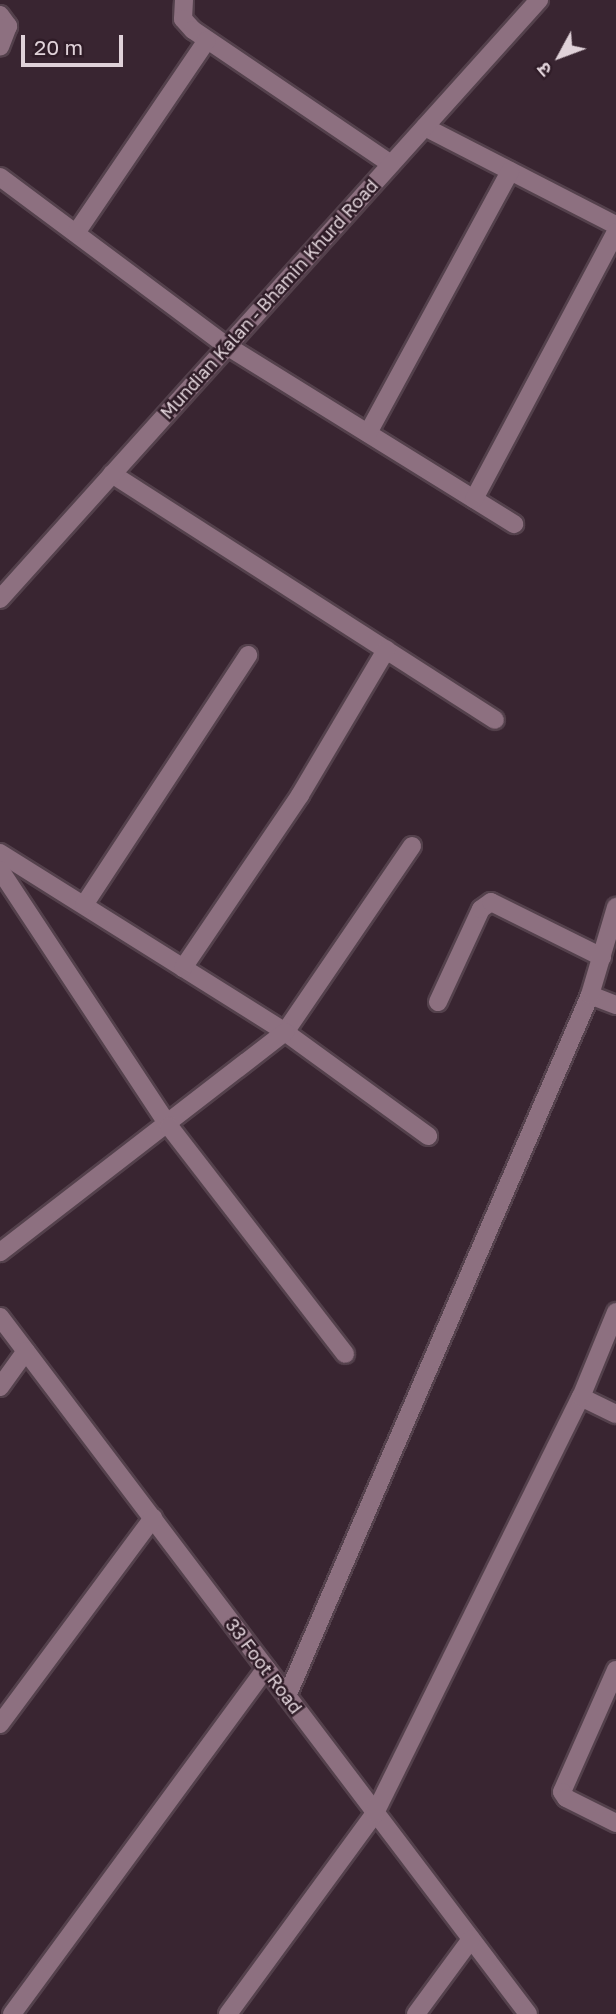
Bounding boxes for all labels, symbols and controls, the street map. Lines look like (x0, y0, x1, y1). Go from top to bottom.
scale bar (24, 21, 126, 65)
north arrow (525, 21, 595, 91)
text: 20 m (34, 34, 83, 60)
text: उ (531, 58, 556, 82)
street label: Mundian Kalan - Bhamin Khurd Road (156, 175, 382, 423)
street label: 33 Foot Road (221, 1614, 307, 1718)

